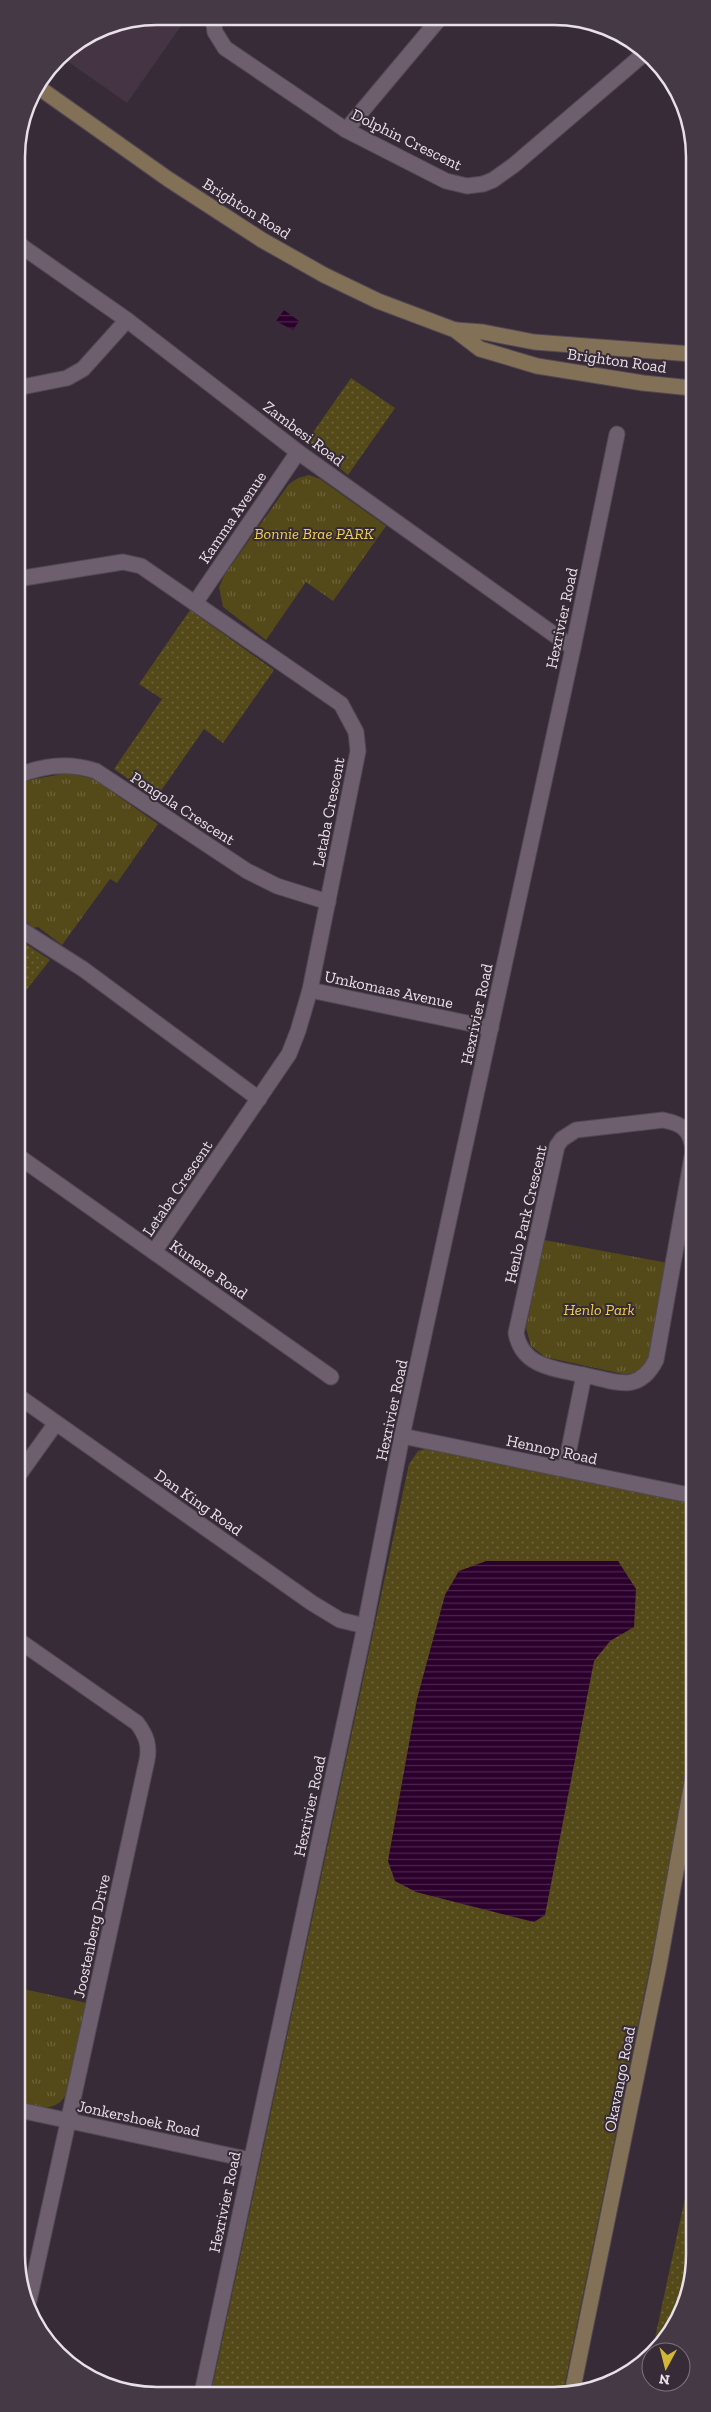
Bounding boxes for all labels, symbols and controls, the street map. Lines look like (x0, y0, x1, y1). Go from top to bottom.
street label: Dolphin Crescent (349, 105, 465, 174)
street label: Brighton Road (199, 174, 294, 243)
street label: Brighton Road (566, 344, 668, 377)
street label: Zambesi Road (260, 397, 348, 470)
street label: Kamma Avenue (195, 468, 270, 567)
park label: Bonnie Brae PARK (254, 524, 375, 543)
street label: Hexrivier Road (541, 566, 582, 670)
street label: Letaba Crescent (309, 756, 348, 869)
street label: Pongola Crescent (127, 768, 238, 849)
street label: Hexrivier Road (456, 962, 497, 1066)
street label: Umkomaas Avenue (323, 967, 455, 1012)
street label: Letaba Crescent (138, 1137, 216, 1240)
street label: Henlo Park Crescent (500, 1143, 551, 1285)
street label: Kunene Road (166, 1236, 251, 1303)
park label: Henlo Park (563, 1300, 635, 1319)
street label: Hexrivier Road (371, 1358, 412, 1462)
street label: Hennop Road (505, 1431, 599, 1468)
street label: Dan King Road (151, 1465, 246, 1540)
street label: Hexrivier Road (289, 1754, 330, 1858)
street label: Joostenberg Drive (69, 1873, 114, 2000)
street label: Okavango Road (600, 2024, 639, 2134)
street label: Jonkershoek Road (76, 2096, 202, 2141)
street label: Hexrivier Road (204, 2150, 245, 2254)
north arrow (641, 2342, 691, 2392)
text: N (658, 2370, 671, 2388)

